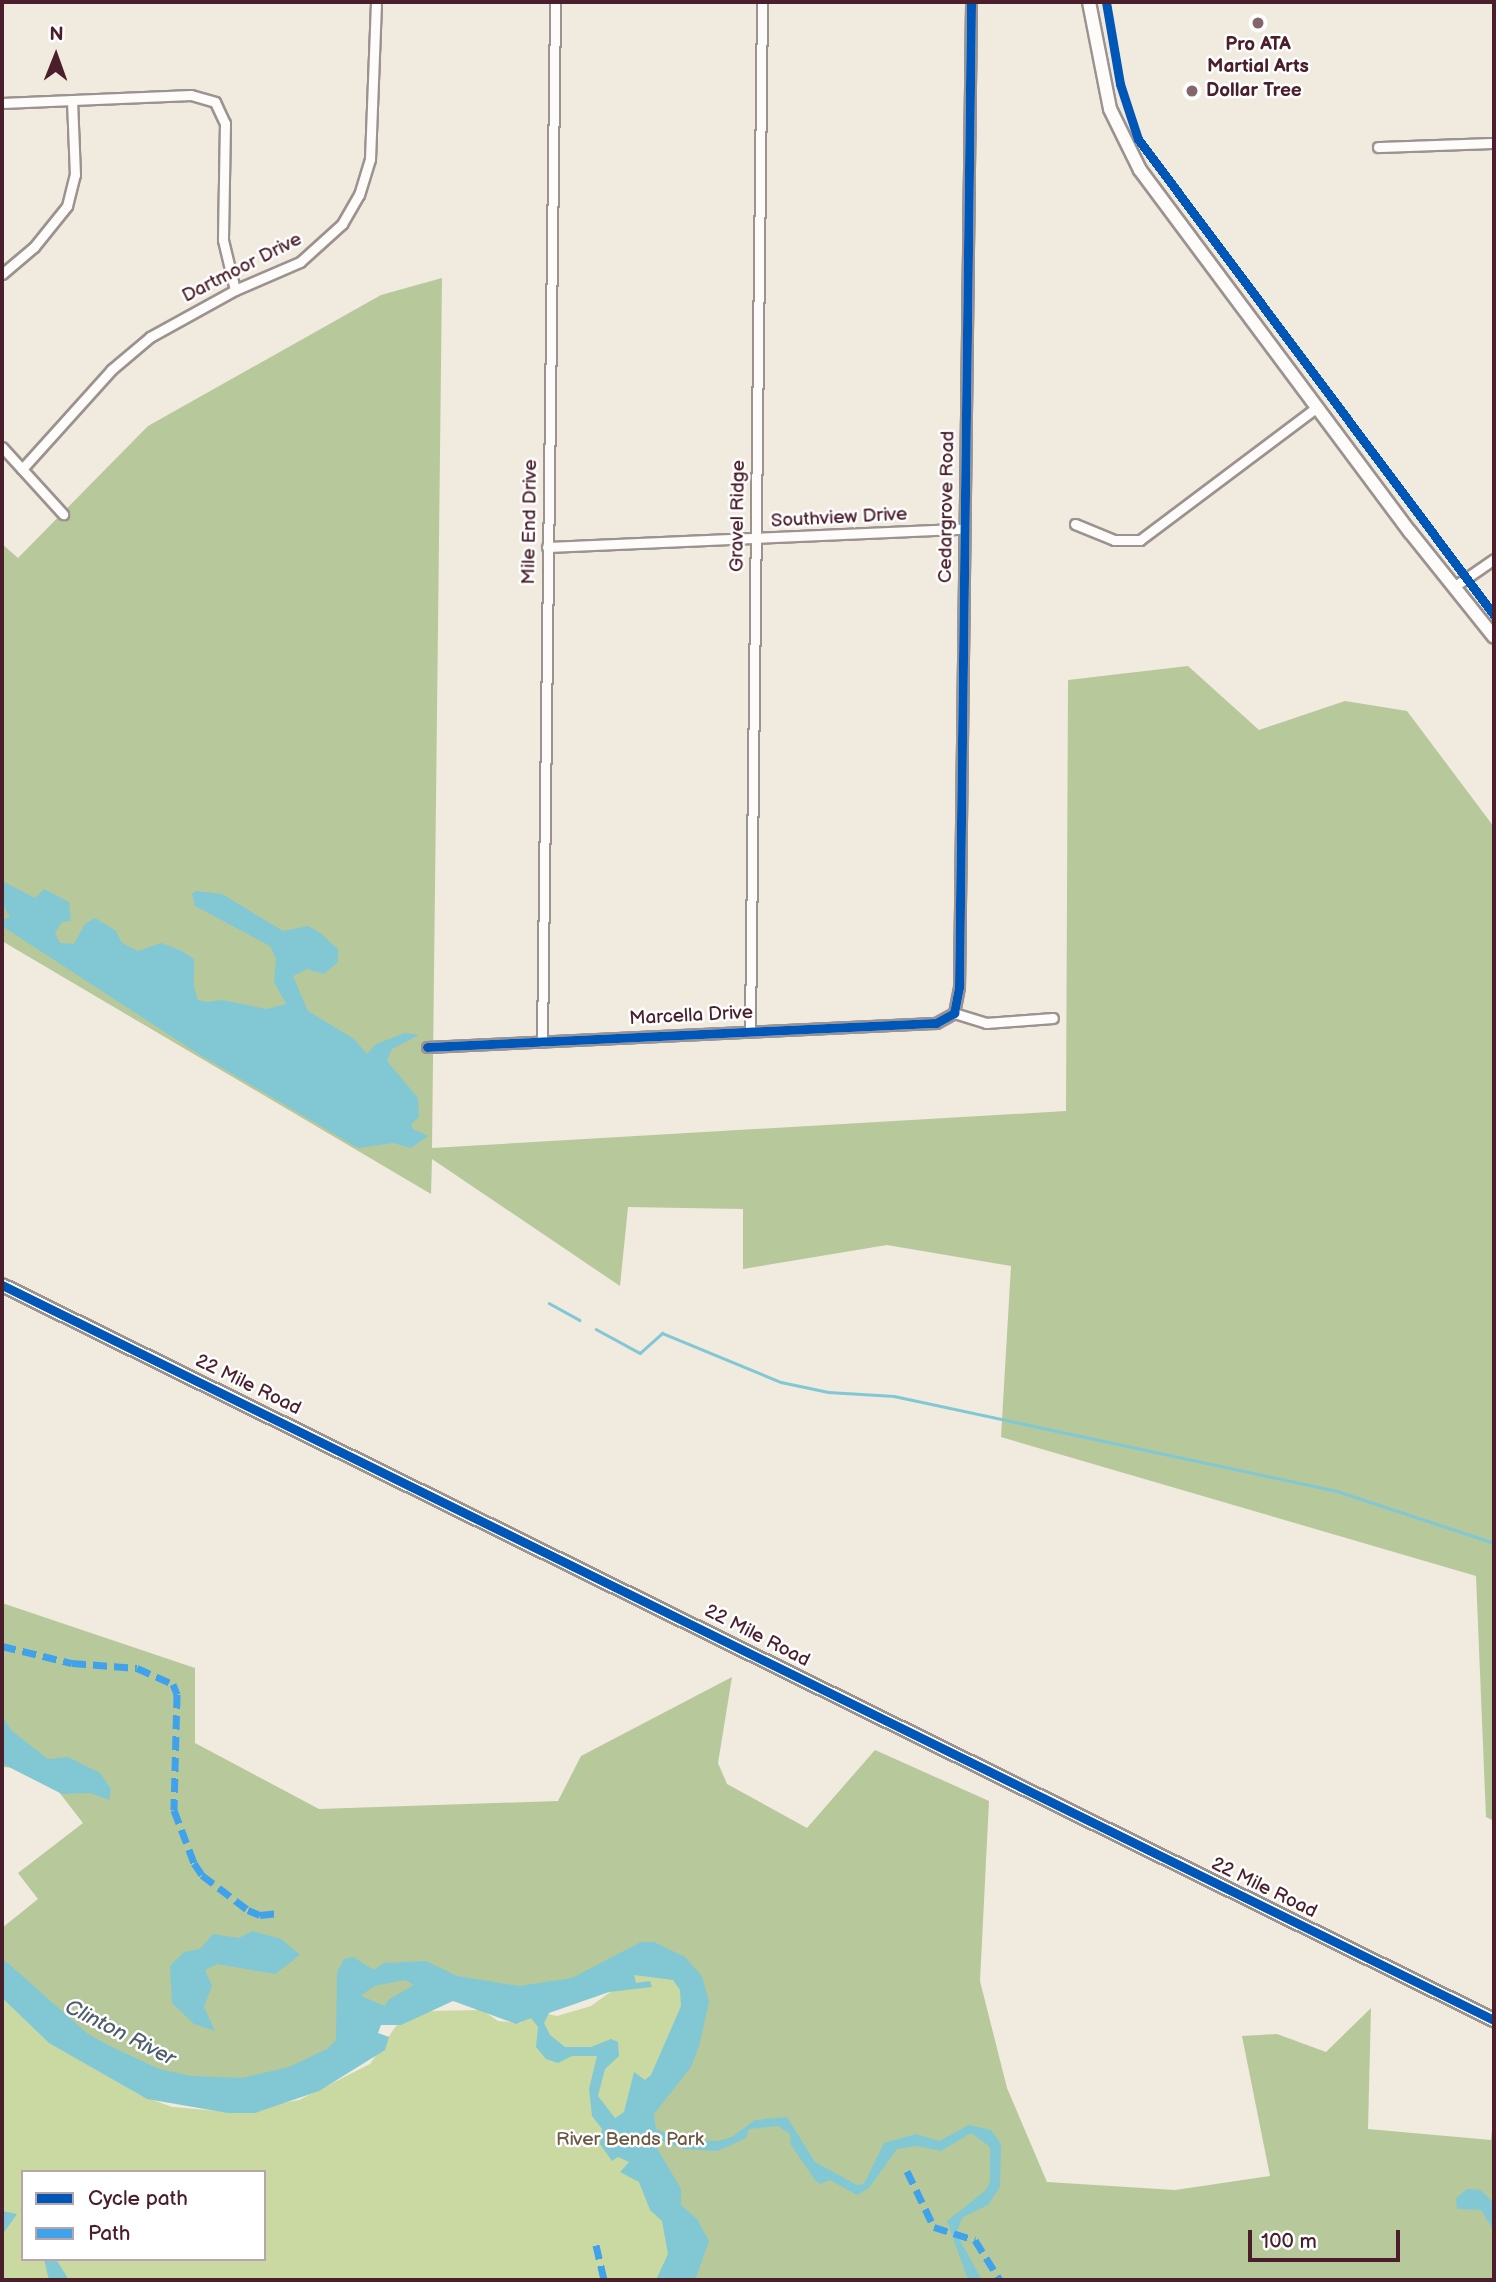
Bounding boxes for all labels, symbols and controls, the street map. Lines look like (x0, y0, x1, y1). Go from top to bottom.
marker: Pro ATA Martial Arts (1250, 15, 1266, 31)
north arrow (21, 21, 91, 91)
text: N (49, 23, 64, 46)
place label: Pro ATA Martial Arts (1207, 34, 1309, 78)
place label: Dollar Tree (1206, 80, 1302, 102)
marker: Dollar Tree (1184, 83, 1200, 99)
street label: Dartmoor Drive (178, 228, 306, 308)
street label: Cedargrove Road (934, 431, 960, 583)
street label: Mile End Drive (518, 459, 542, 585)
street label: Gravel Ridge (726, 460, 750, 572)
street label: Southview Drive (770, 503, 908, 533)
street label: Marcella Drive (629, 1001, 753, 1031)
street label: 22 Mile Road (191, 1350, 305, 1420)
street label: 22 Mile Road (701, 1600, 813, 1672)
street label: 22 Mile Road (1207, 1853, 1321, 1923)
water label: Clinton River (61, 1994, 179, 2072)
park label: River Bends Park (556, 2129, 704, 2151)
legend (21, 2170, 266, 2261)
text: Cycle path (88, 2186, 188, 2211)
scale bar (1251, 2216, 1403, 2260)
text: Path (88, 2221, 130, 2246)
text: 100 m (1261, 2229, 1317, 2254)

